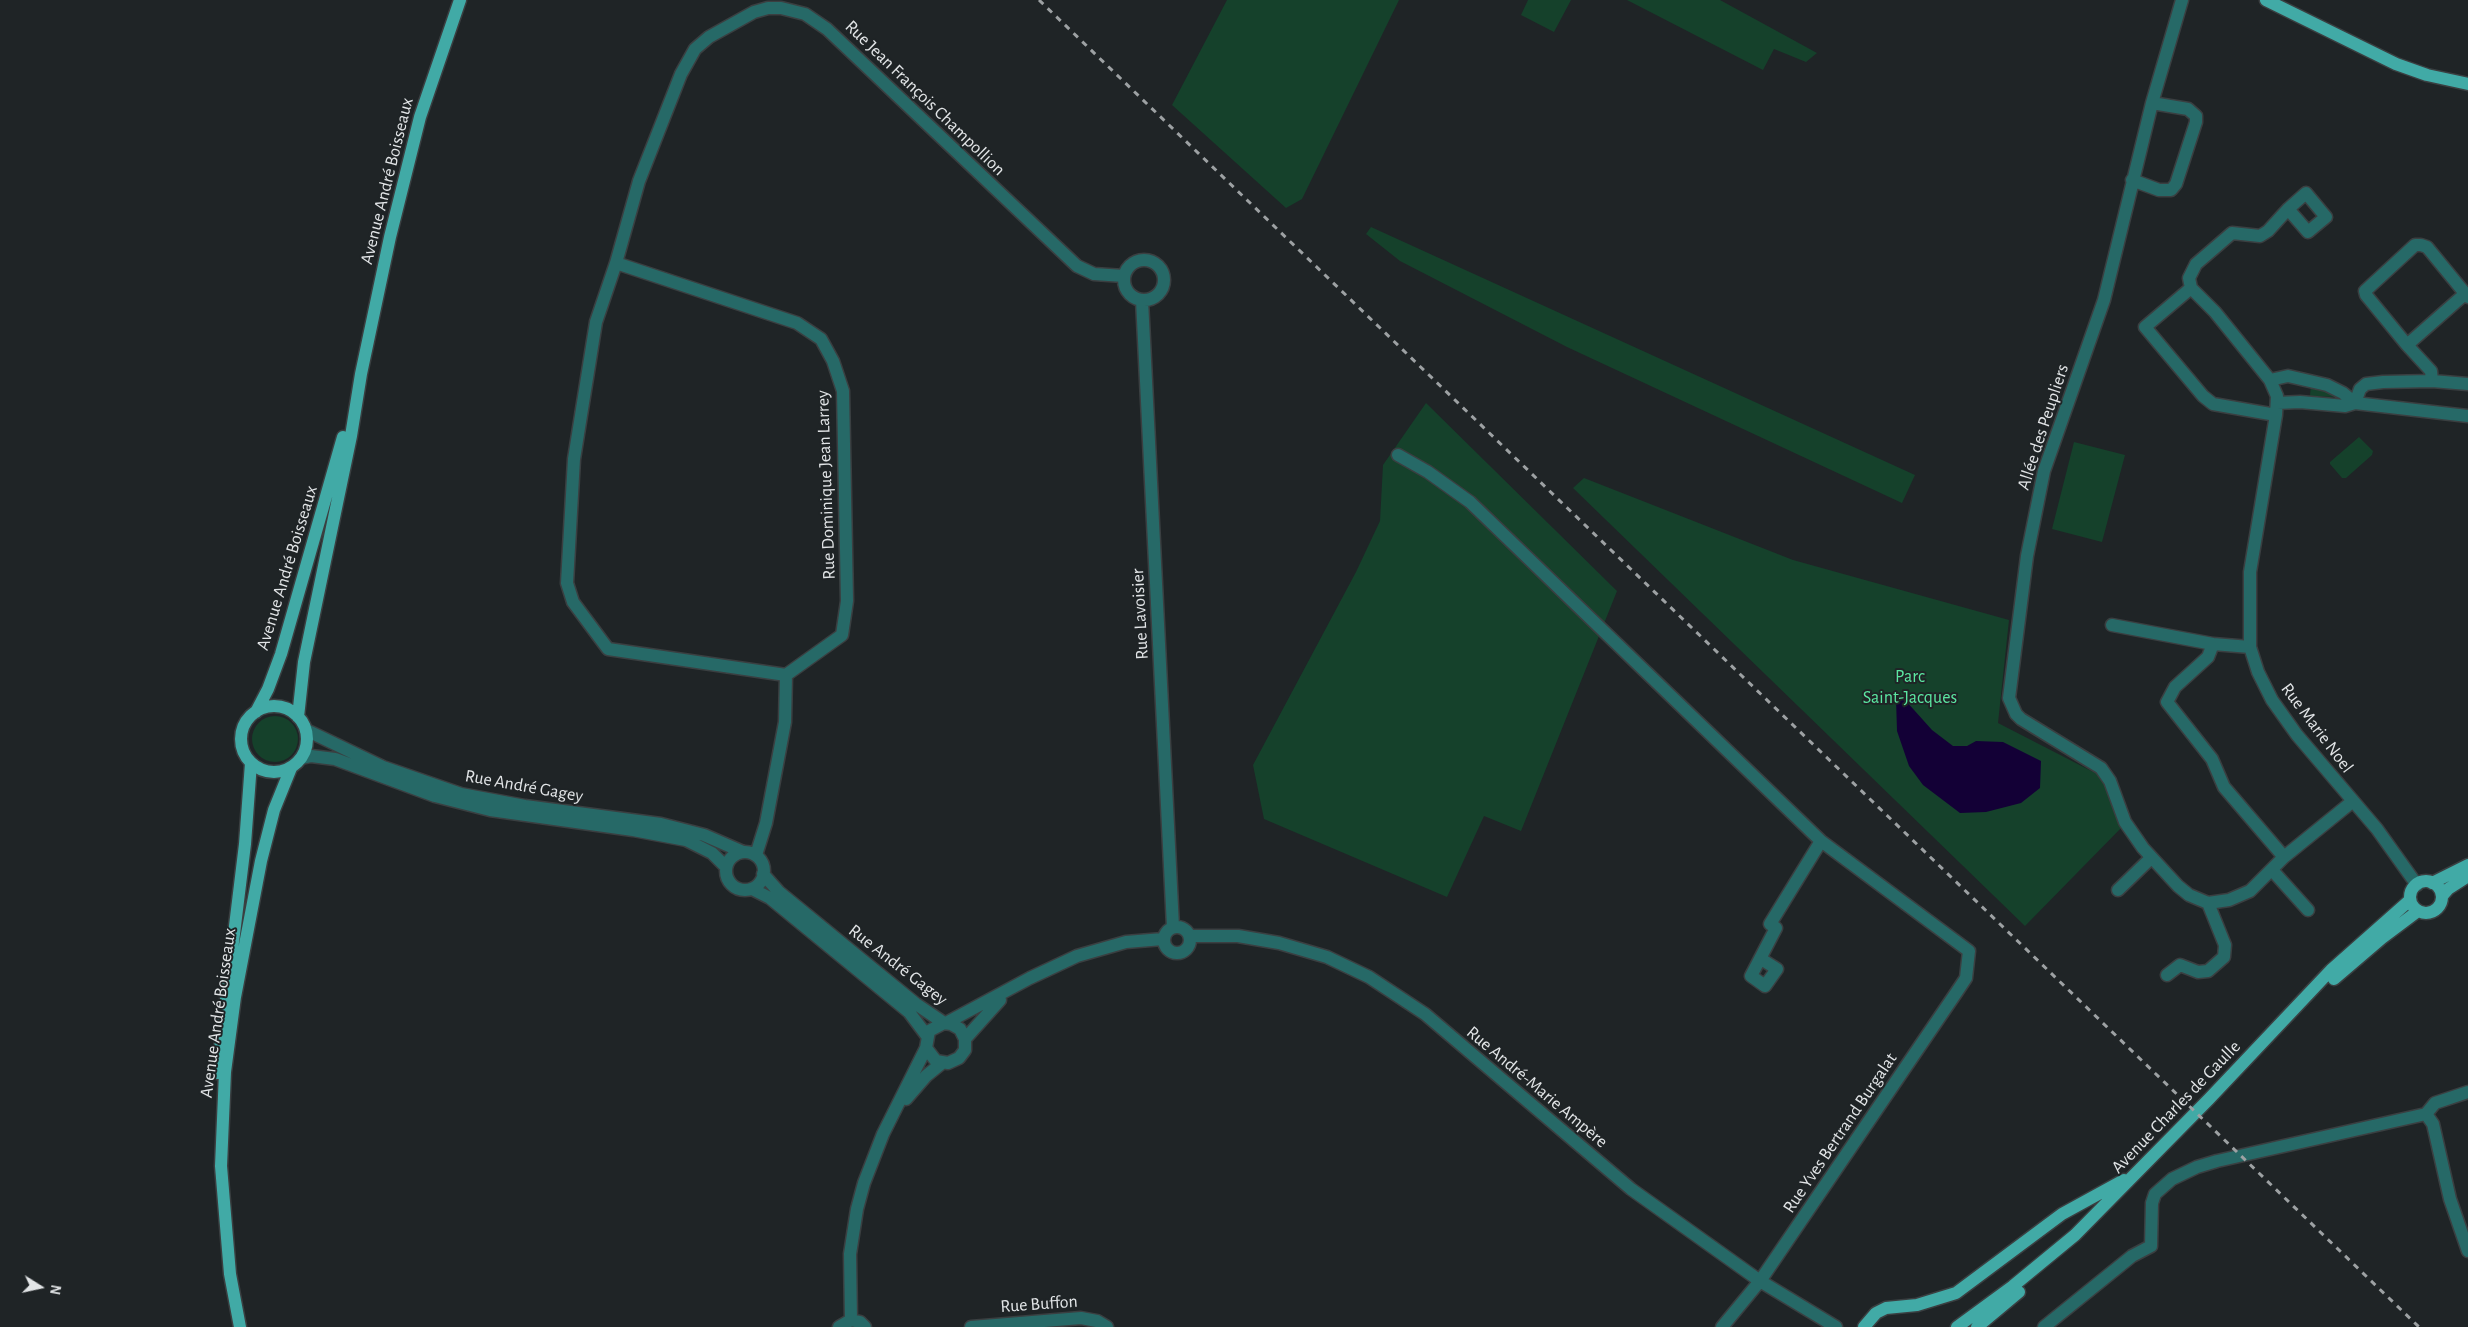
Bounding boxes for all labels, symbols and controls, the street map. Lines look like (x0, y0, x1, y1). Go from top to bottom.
street label: Rue Jean François Champollion (840, 16, 1010, 180)
street label: Avenue André Boisseaux (356, 95, 418, 267)
street label: Allée des Peupliers (2012, 361, 2074, 493)
street label: Rue Dominique Jean Larrey (812, 390, 840, 580)
street label: Avenue André Boisseaux (252, 483, 322, 653)
street label: Rue Lavoisier (1127, 568, 1153, 660)
park label: Parc Saint-Jacques (1863, 666, 1957, 709)
street label: Rue Marie Noel (2276, 679, 2358, 777)
street label: Rue André Gagey (463, 765, 585, 807)
street label: Rue André Gagey (844, 920, 952, 1010)
street label: Avenue André Boisseaux (195, 927, 241, 1099)
street label: Rue André-Marie Ampère (1462, 1022, 1612, 1152)
street label: Avenue Charles de Gaulle (2107, 1036, 2245, 1178)
street label: Rue Yves Bertrand Burgalat (1778, 1049, 1902, 1217)
north arrow (15, 1262, 65, 1312)
text: N (47, 1284, 63, 1296)
street label: Rue Buffon (1000, 1291, 1078, 1317)

